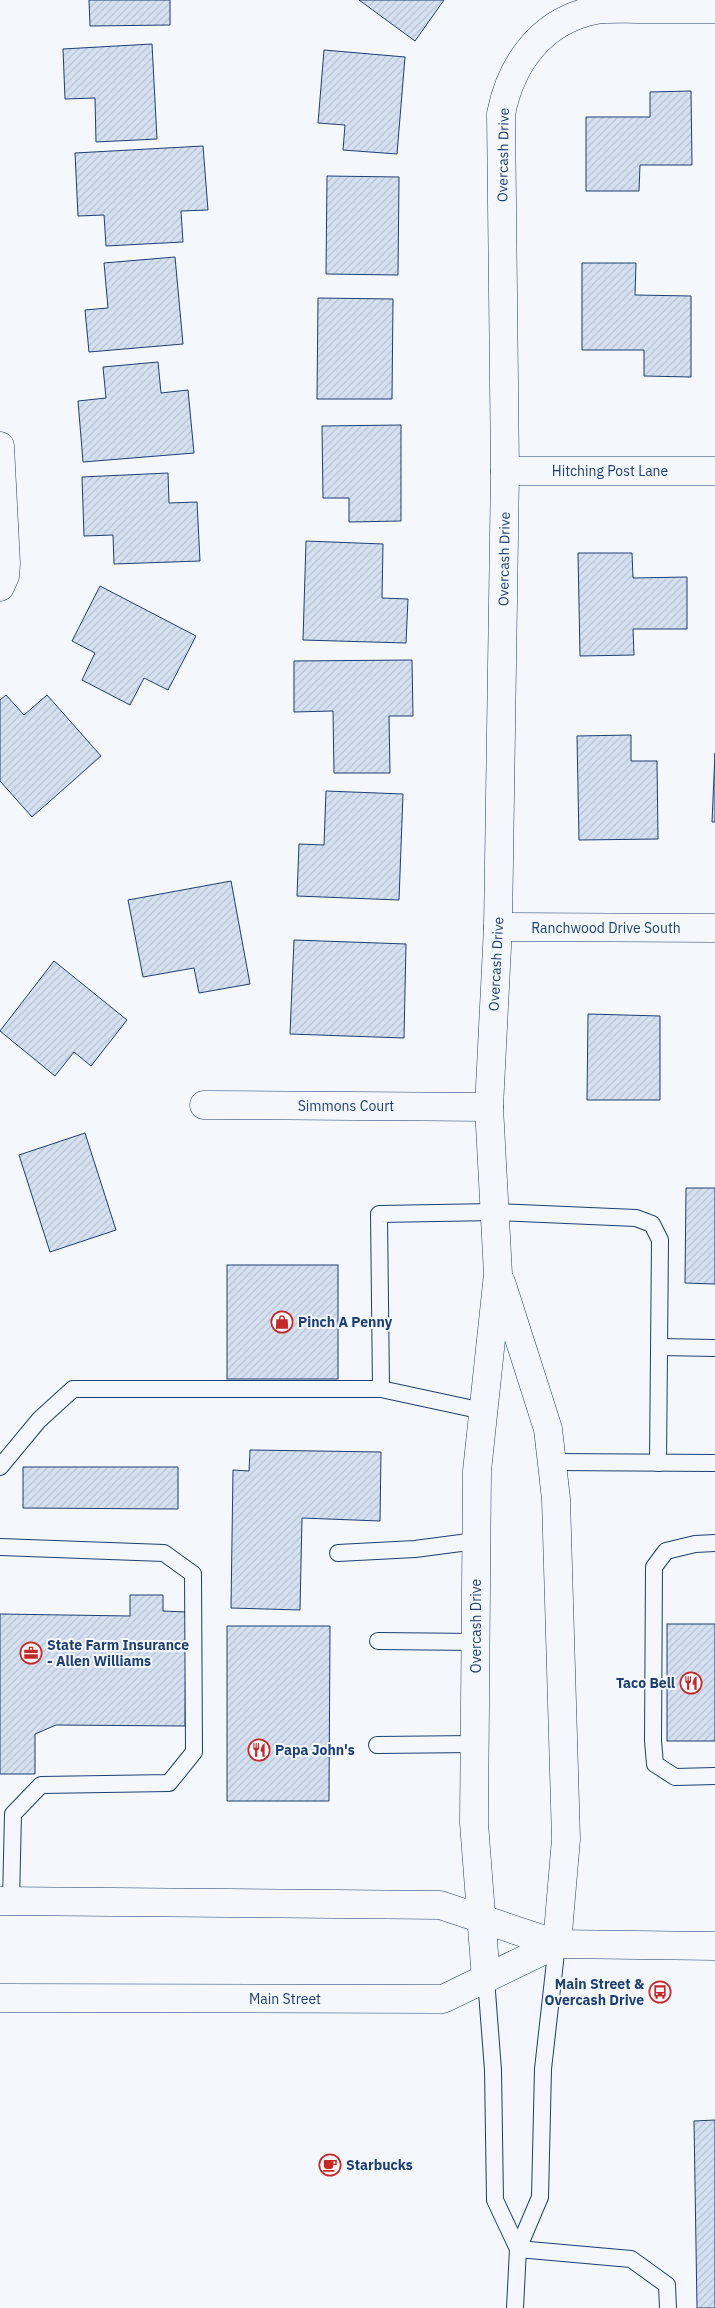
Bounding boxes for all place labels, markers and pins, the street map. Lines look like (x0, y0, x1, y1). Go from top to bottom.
shop icon: Pinch A Penny (270, 1310, 294, 1334)
place label: Pinch A Penny (298, 1313, 393, 1331)
place label: State Farm Insurance - Allen Williams (47, 1636, 189, 1670)
office icon: State Farm Insurance - Allen Williams (19, 1641, 43, 1665)
restaurant icon: Taco Bell (679, 1671, 703, 1695)
place label: Taco Bell (616, 1674, 675, 1692)
restaurant icon: Papa John's (247, 1738, 271, 1762)
place label: Papa John's (275, 1741, 355, 1759)
place label: Main Street & Overcash Drive (545, 1975, 645, 2009)
bus stop icon: Main Street & Overcash Drive (648, 1980, 672, 2004)
cafe icon: Starbucks (318, 2153, 342, 2177)
place label: Starbucks (346, 2156, 413, 2174)

